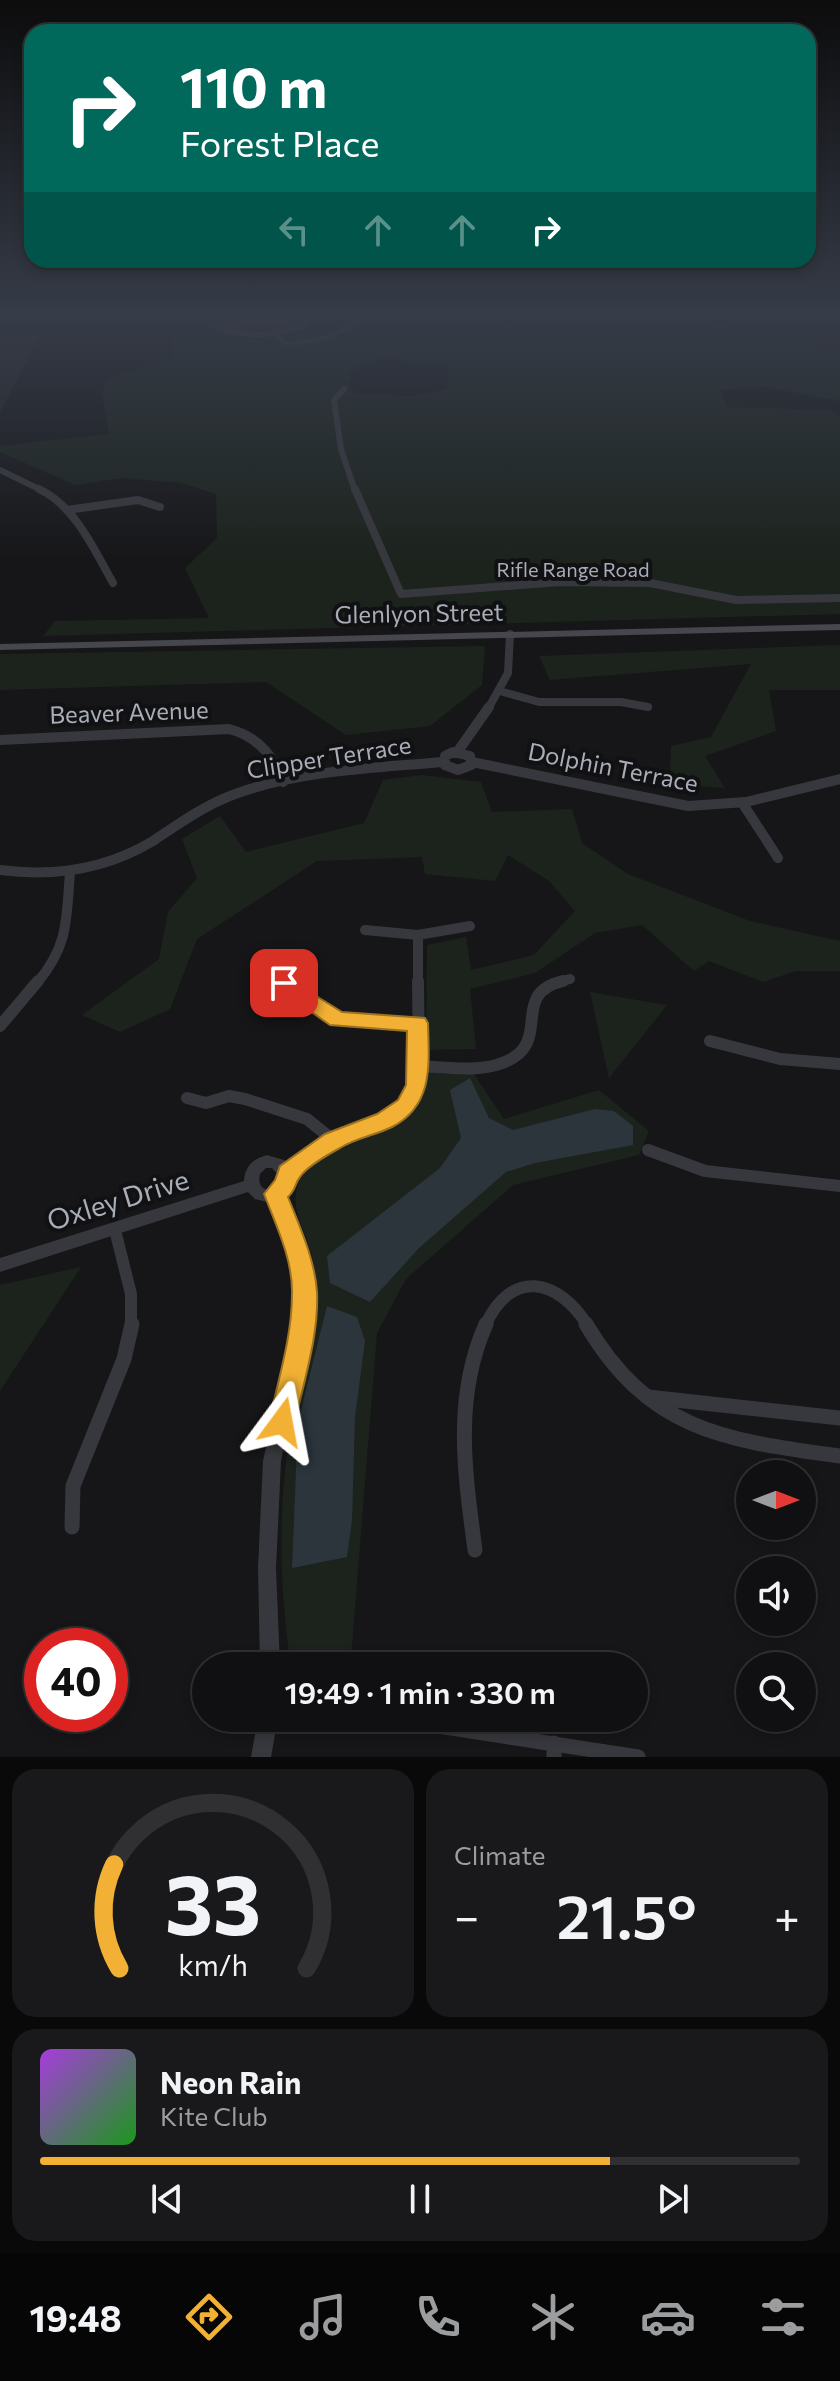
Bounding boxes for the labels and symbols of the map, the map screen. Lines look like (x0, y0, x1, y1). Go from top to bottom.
street label: Rifle Range Road (497, 557, 649, 581)
street label: Glenlyon Street (334, 597, 504, 628)
street label: Beaver Avenue (49, 694, 209, 729)
street label: Clipper Terrace (244, 729, 413, 784)
street label: Dolphin Terrace (526, 736, 701, 797)
pin (250, 949, 318, 1017)
street label: Oxley Drive (43, 1161, 193, 1237)
position arrow (240, 1380, 324, 1464)
north arrow (736, 1460, 816, 1540)
speed limit sign: 40 (24, 1628, 128, 1732)

